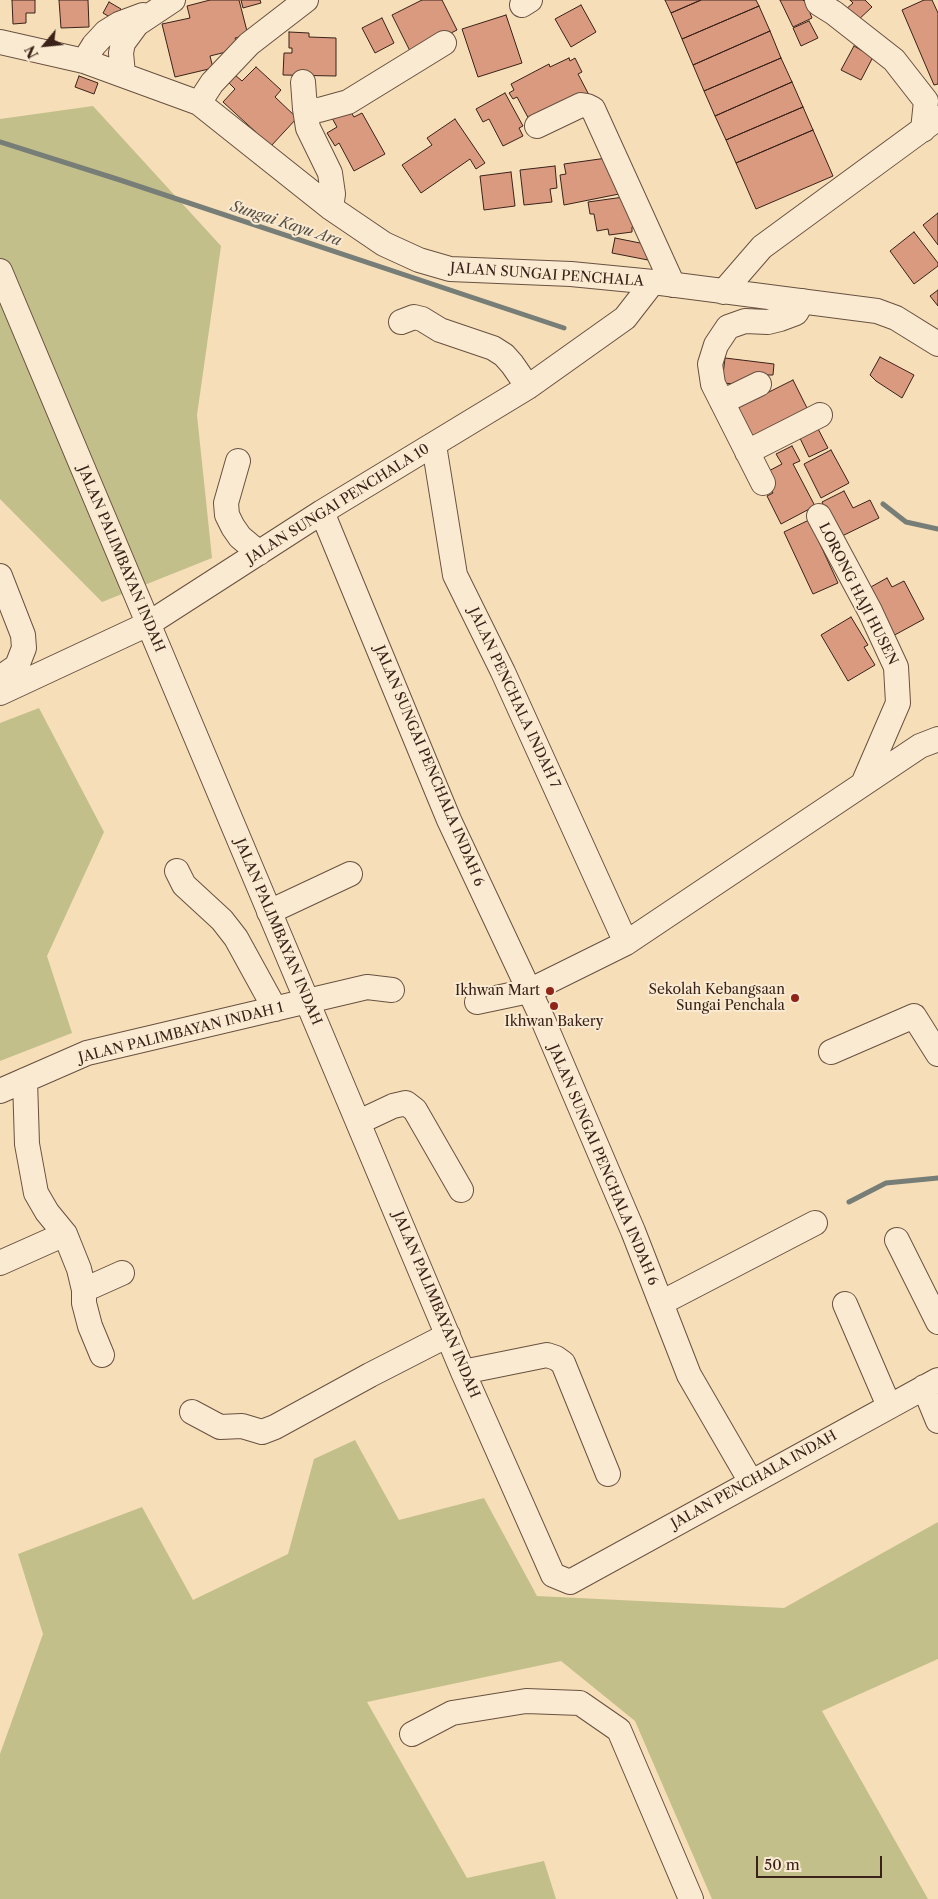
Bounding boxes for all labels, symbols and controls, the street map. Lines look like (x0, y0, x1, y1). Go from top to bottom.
north arrow (20, 20, 70, 70)
text: N (21, 42, 43, 62)
water label: Sungai Kayu Ara (228, 198, 344, 250)
street label: JALAN SUNGAI PENCHALA (450, 260, 644, 290)
street label: JALAN SUNGAI PENCHALA 10 (243, 441, 433, 567)
street label: JALAN PALIMBAYAN INDAH (74, 463, 168, 655)
street label: LORONG HAJI HUSEN (815, 520, 901, 668)
street label: JALAN PENCHALA INDAH 7 (465, 605, 563, 791)
street label: JALAN SUNGAI PENCHALA INDAH 6 (370, 643, 488, 889)
street label: JALAN PALIMBAYAN INDAH (231, 836, 325, 1028)
place label: Sekolah Kebangsaan Sungai Penchala (649, 982, 785, 1014)
place label: Ikhwan Mart (455, 983, 540, 999)
marker: Ikhwan Mart (544, 985, 556, 997)
marker: Sekolah Kebangsaan Sungai Penchala (789, 992, 801, 1004)
street label: JALAN PALIMBAYAN INDAH 1 (77, 999, 285, 1067)
marker: Ikhwan Bakery (548, 1000, 560, 1012)
place label: Ikhwan Bakery (504, 1014, 604, 1030)
street label: JALAN SUNGAI PENCHALA INDAH 6 (544, 1042, 662, 1288)
street label: JALAN PALIMBAYAN INDAH (389, 1209, 483, 1401)
street label: JALAN PENCHALA INDAH (668, 1427, 840, 1533)
scale bar (758, 1846, 884, 1878)
text: 50 m (764, 1855, 800, 1874)

